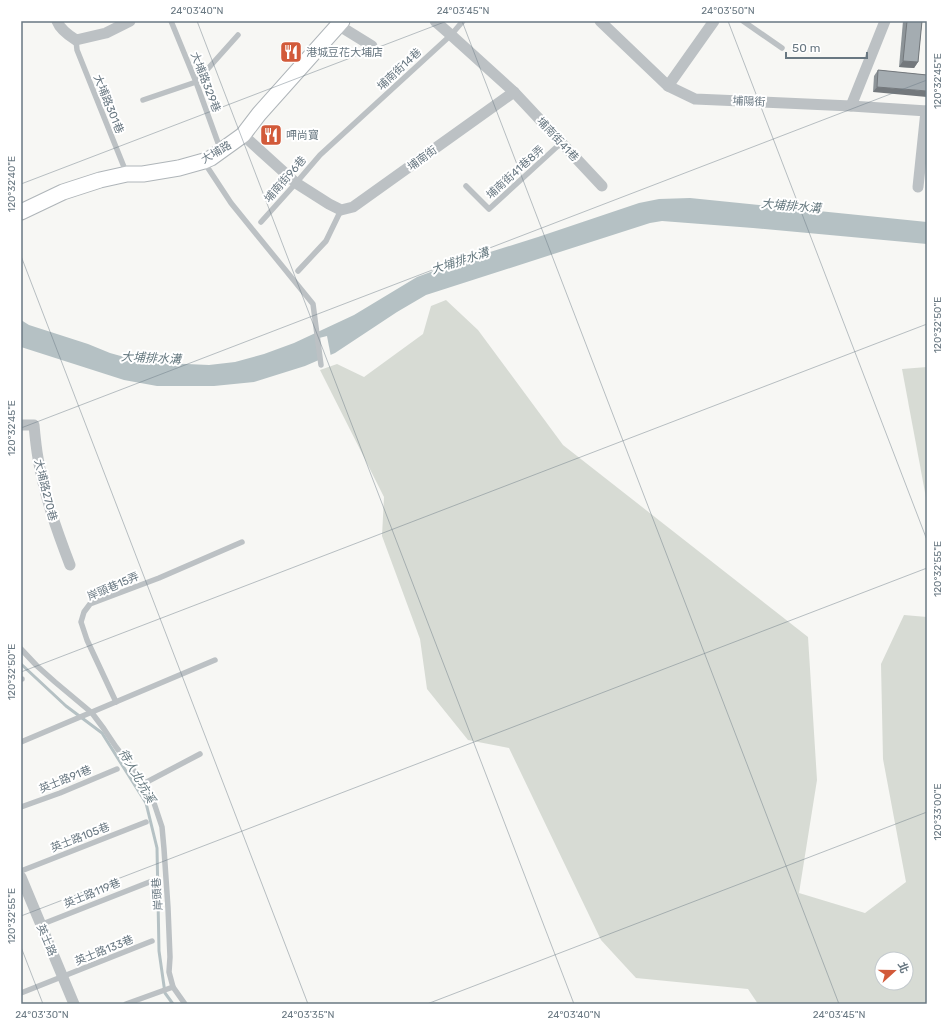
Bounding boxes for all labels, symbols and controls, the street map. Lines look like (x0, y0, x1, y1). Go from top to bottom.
text: 24°03'40"N (170, 5, 224, 17)
text: 24°03'45"N (437, 5, 489, 17)
text: 24°03'50"N (701, 5, 755, 17)
scale bar (786, 34, 867, 60)
restaurant icon: 港城豆花大埔店 (278, 39, 304, 65)
text: 50 m (792, 41, 820, 55)
place label: 港城豆花大埔店 (306, 46, 383, 59)
street label: 埔南街14巷 (375, 46, 424, 93)
street label: 大埔路329巷 (188, 50, 223, 114)
text: 120°32'45"E (932, 53, 944, 109)
street label: 大埔路301巷 (91, 73, 126, 136)
street label: 埔陽街 (732, 94, 766, 109)
street label: 埔南街41巷 (534, 115, 581, 164)
restaurant icon: 呷尚寶 (258, 122, 284, 148)
place label: 呷尚寶 (286, 129, 319, 142)
street label: 大埔路 (199, 139, 234, 166)
street label: 埔南街 (405, 143, 439, 173)
street label: 埔南街41巷8弄 (484, 143, 547, 202)
street label: 埔南街96巷 (262, 154, 309, 205)
text: 120°32'40"E (6, 156, 18, 212)
water label: 大埔排水溝 (760, 196, 823, 216)
water label: 大埔排水溝 (429, 244, 493, 277)
text: 120°32'50"E (932, 297, 944, 353)
water label: 大埔排水溝 (121, 349, 183, 367)
text: 120°32'45"E (6, 400, 18, 456)
street label: 大埔路270巷 (32, 458, 59, 522)
text: 120°32'55"E (932, 541, 944, 597)
street label: 岸頭巷15弄 (85, 570, 141, 603)
text: 120°32'50"E (6, 644, 18, 700)
water label: 待人北坑溪 (116, 747, 159, 807)
street label: 英士路91巷 (37, 763, 93, 796)
text: 120°33'00"E (932, 783, 944, 841)
street label: 英士路105巷 (49, 820, 112, 855)
street label: 英士路119巷 (62, 876, 122, 911)
street label: 岸頭巷 (150, 877, 165, 911)
text: 120°32'55"E (6, 888, 18, 944)
street label: 英士路 (34, 922, 59, 958)
street label: 英士路133巷 (73, 933, 135, 968)
north arrow (874, 951, 914, 991)
text: 北 (895, 960, 911, 975)
text: 24°03'30"N (15, 1009, 69, 1021)
text: 24°03'35"N (281, 1009, 335, 1021)
text: 24°03'40"N (547, 1009, 601, 1021)
text: 24°03'45"N (813, 1009, 865, 1021)

